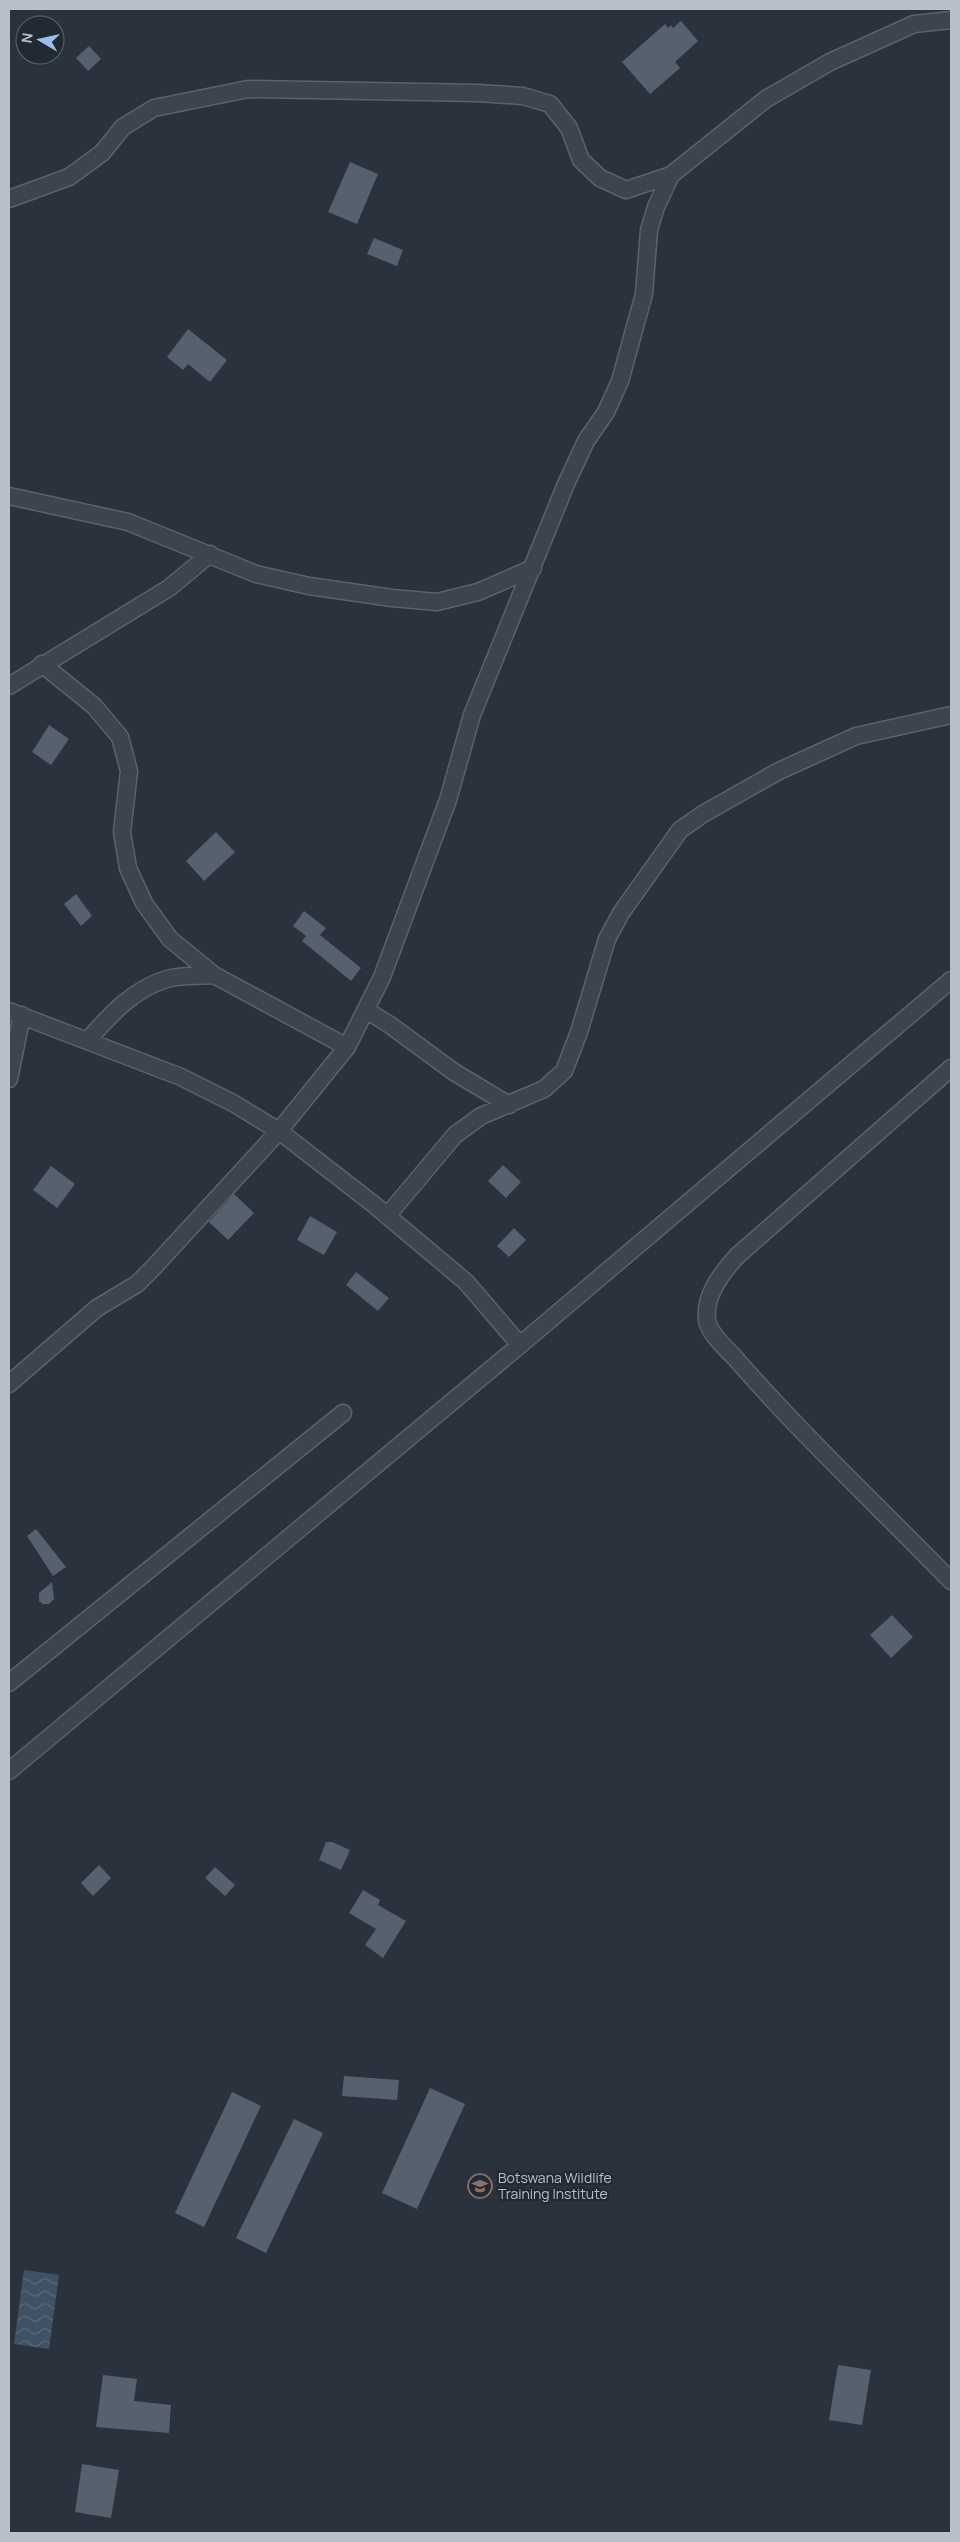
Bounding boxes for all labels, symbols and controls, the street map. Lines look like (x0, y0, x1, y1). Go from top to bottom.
north arrow (15, 15, 65, 65)
text: N (16, 31, 37, 44)
place label: Botswana Wildlife Training Institute (498, 2168, 612, 2203)
school or university icon: Botswana Wildlife Training Institute (467, 2173, 493, 2199)

